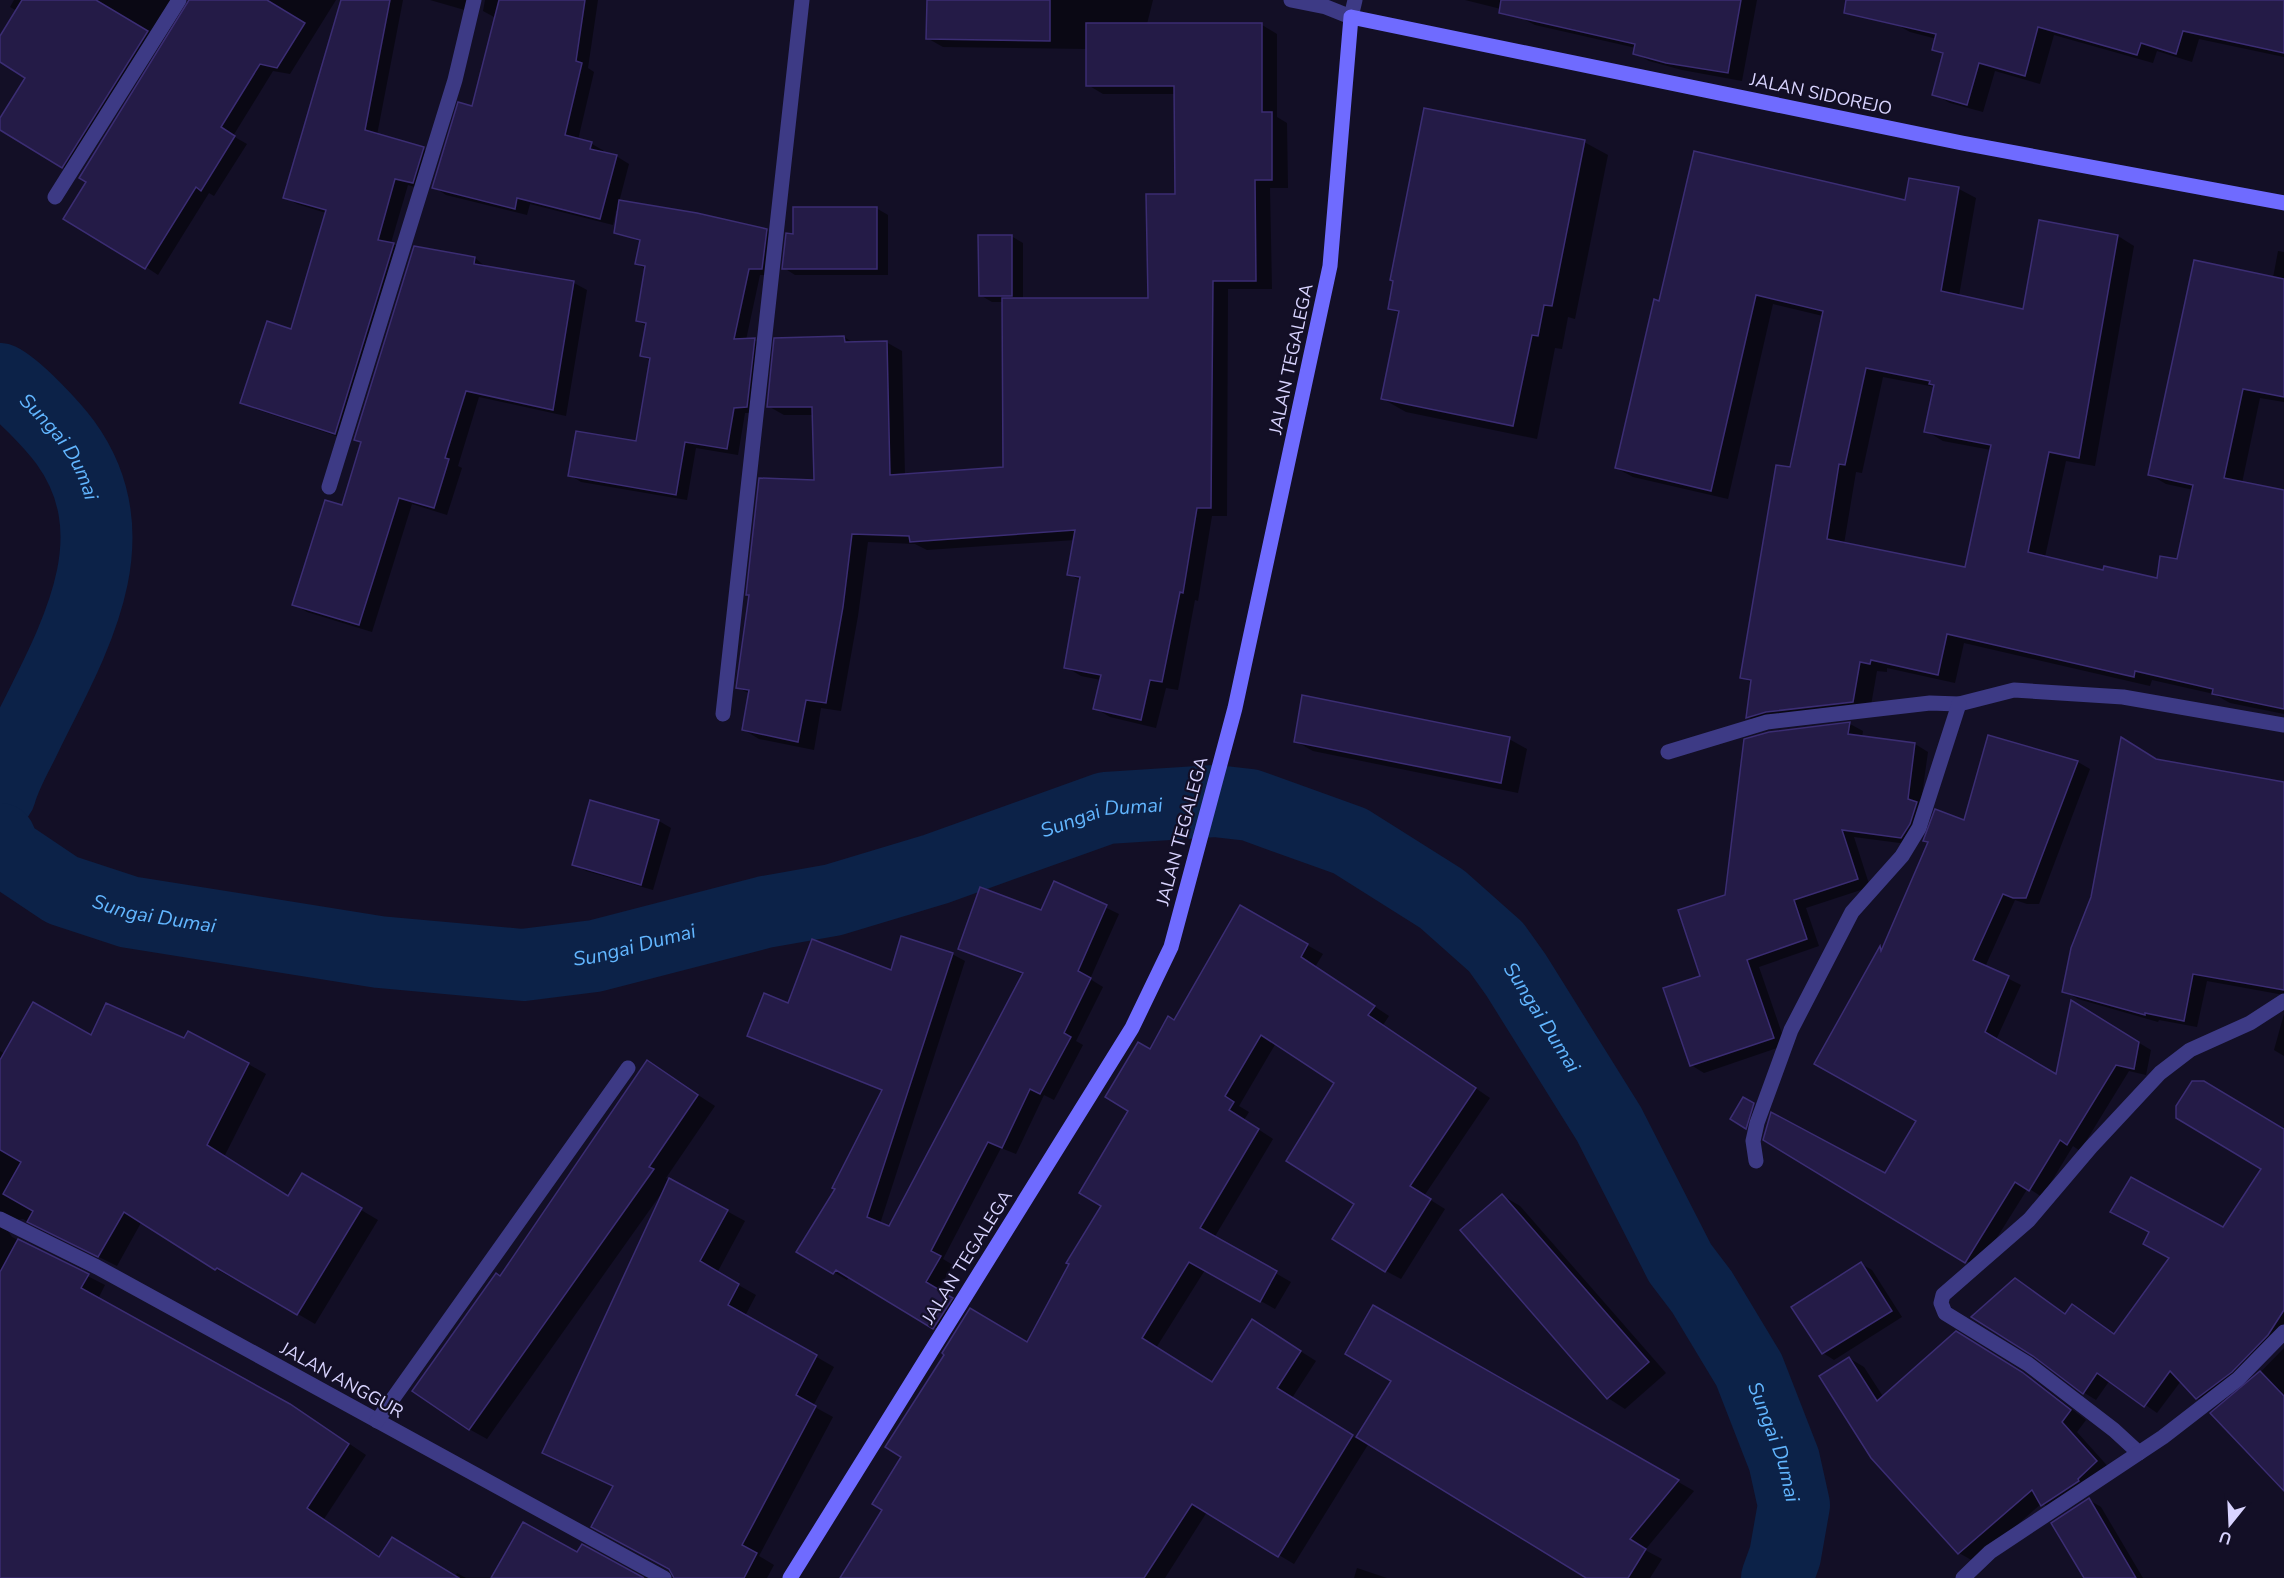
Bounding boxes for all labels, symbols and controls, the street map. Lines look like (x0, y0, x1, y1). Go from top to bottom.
street label: JALAN SIDOREJO (1747, 67, 1894, 121)
street label: JALAN TEGALEGA (1263, 282, 1319, 437)
water label: Sungai Dumai (14, 387, 105, 503)
street label: JALAN TEGALEGA (1150, 754, 1213, 909)
water label: Sungai Dumai (1037, 791, 1164, 844)
water label: Sungai Dumai (89, 887, 218, 939)
water label: Sungai Dumai (571, 917, 699, 972)
water label: Sungai Dumai (1497, 956, 1587, 1078)
street label: JALAN TEGALEGA (916, 1186, 1018, 1329)
street label: JALAN ANGGUR (275, 1336, 408, 1424)
water label: Sungai Dumai (1741, 1378, 1807, 1505)
north arrow (2200, 1494, 2260, 1554)
text: U (2217, 1525, 2235, 1550)

